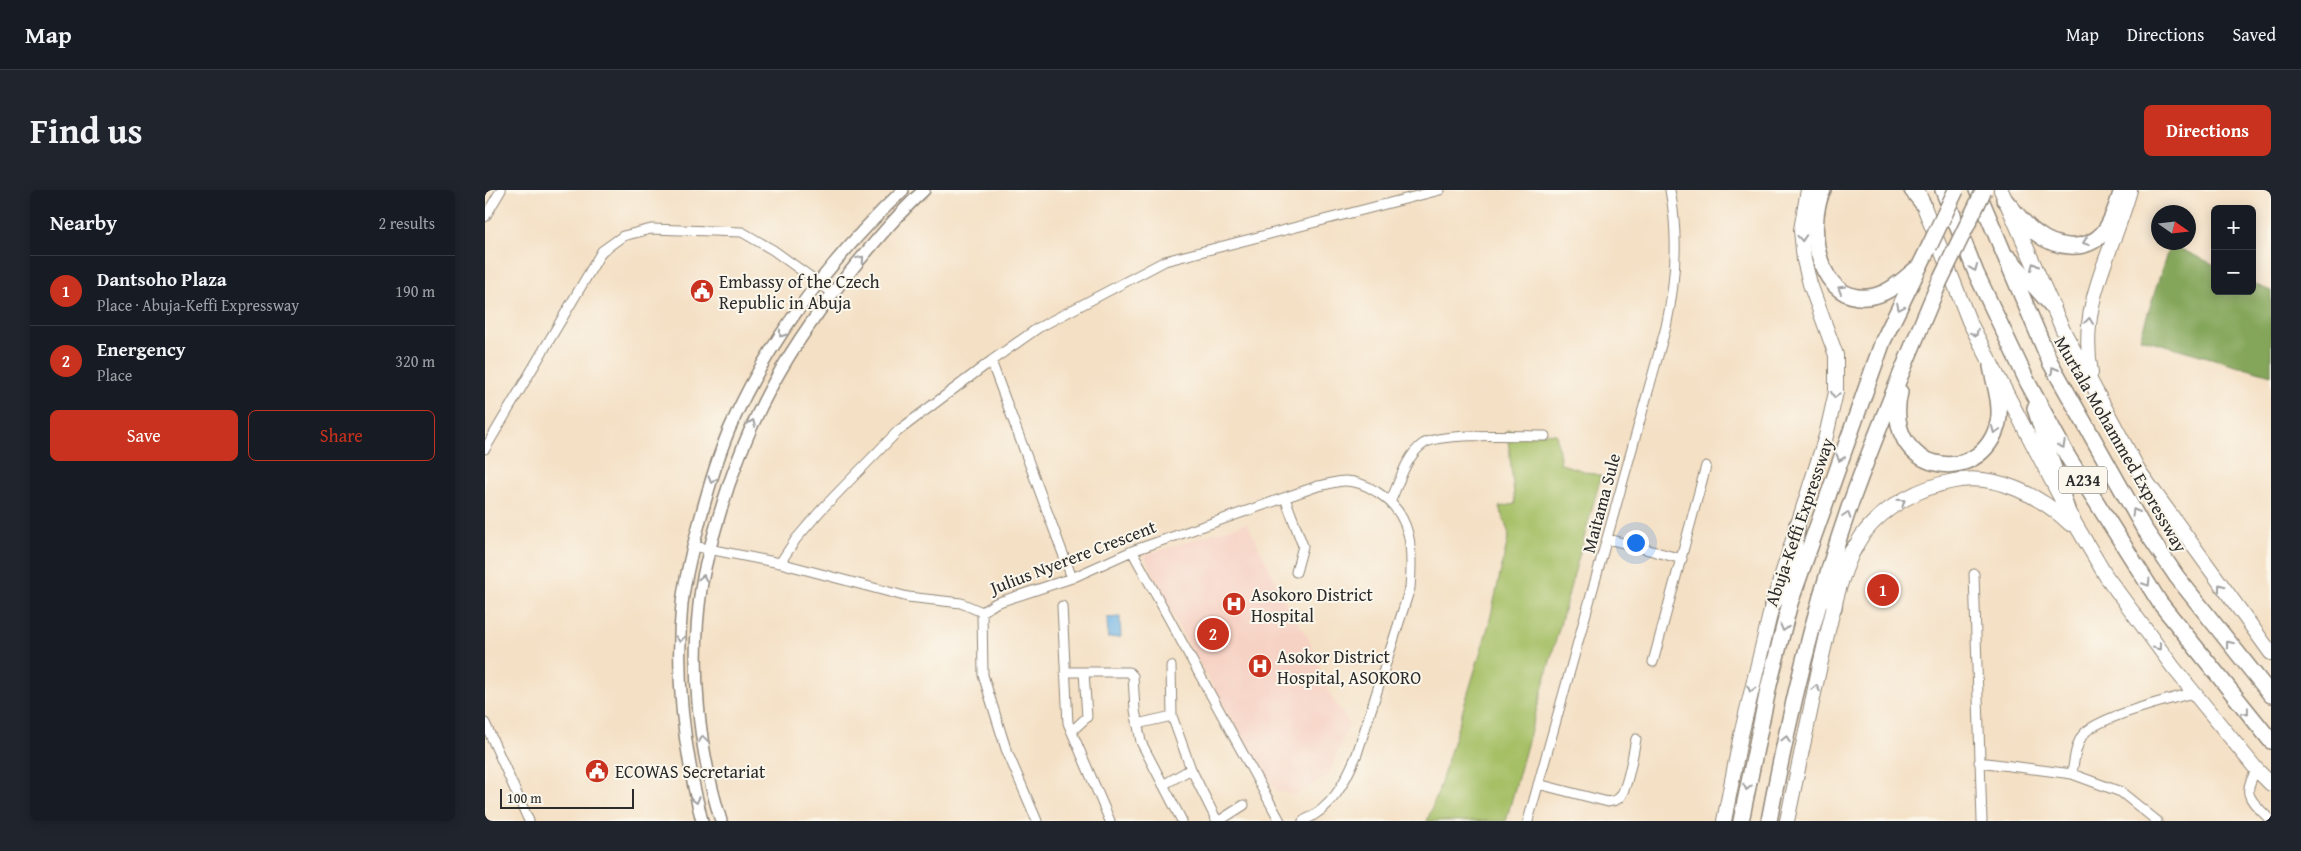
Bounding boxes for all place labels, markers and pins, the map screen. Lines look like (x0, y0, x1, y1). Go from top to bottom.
place label: Embassy of the Czech Republic in Abuja (719, 268, 880, 316)
public building icon: Embassy of the Czech Republic in Abuja (689, 278, 715, 304)
pin: 1 (1867, 571, 1899, 609)
place label: Asokoro District Hospital (1251, 581, 1373, 629)
hospital icon: Asokoro District Hospital (1221, 591, 1247, 617)
pin: 2 (1197, 615, 1229, 653)
place label: Asokor District Hospital, ASOKORO (1277, 643, 1421, 691)
hospital icon: Asokor District Hospital, ASOKORO (1247, 653, 1273, 679)
public building icon: ECOWAS Secretariat (584, 758, 610, 784)
place label: ECOWAS Secretariat (615, 758, 766, 785)

